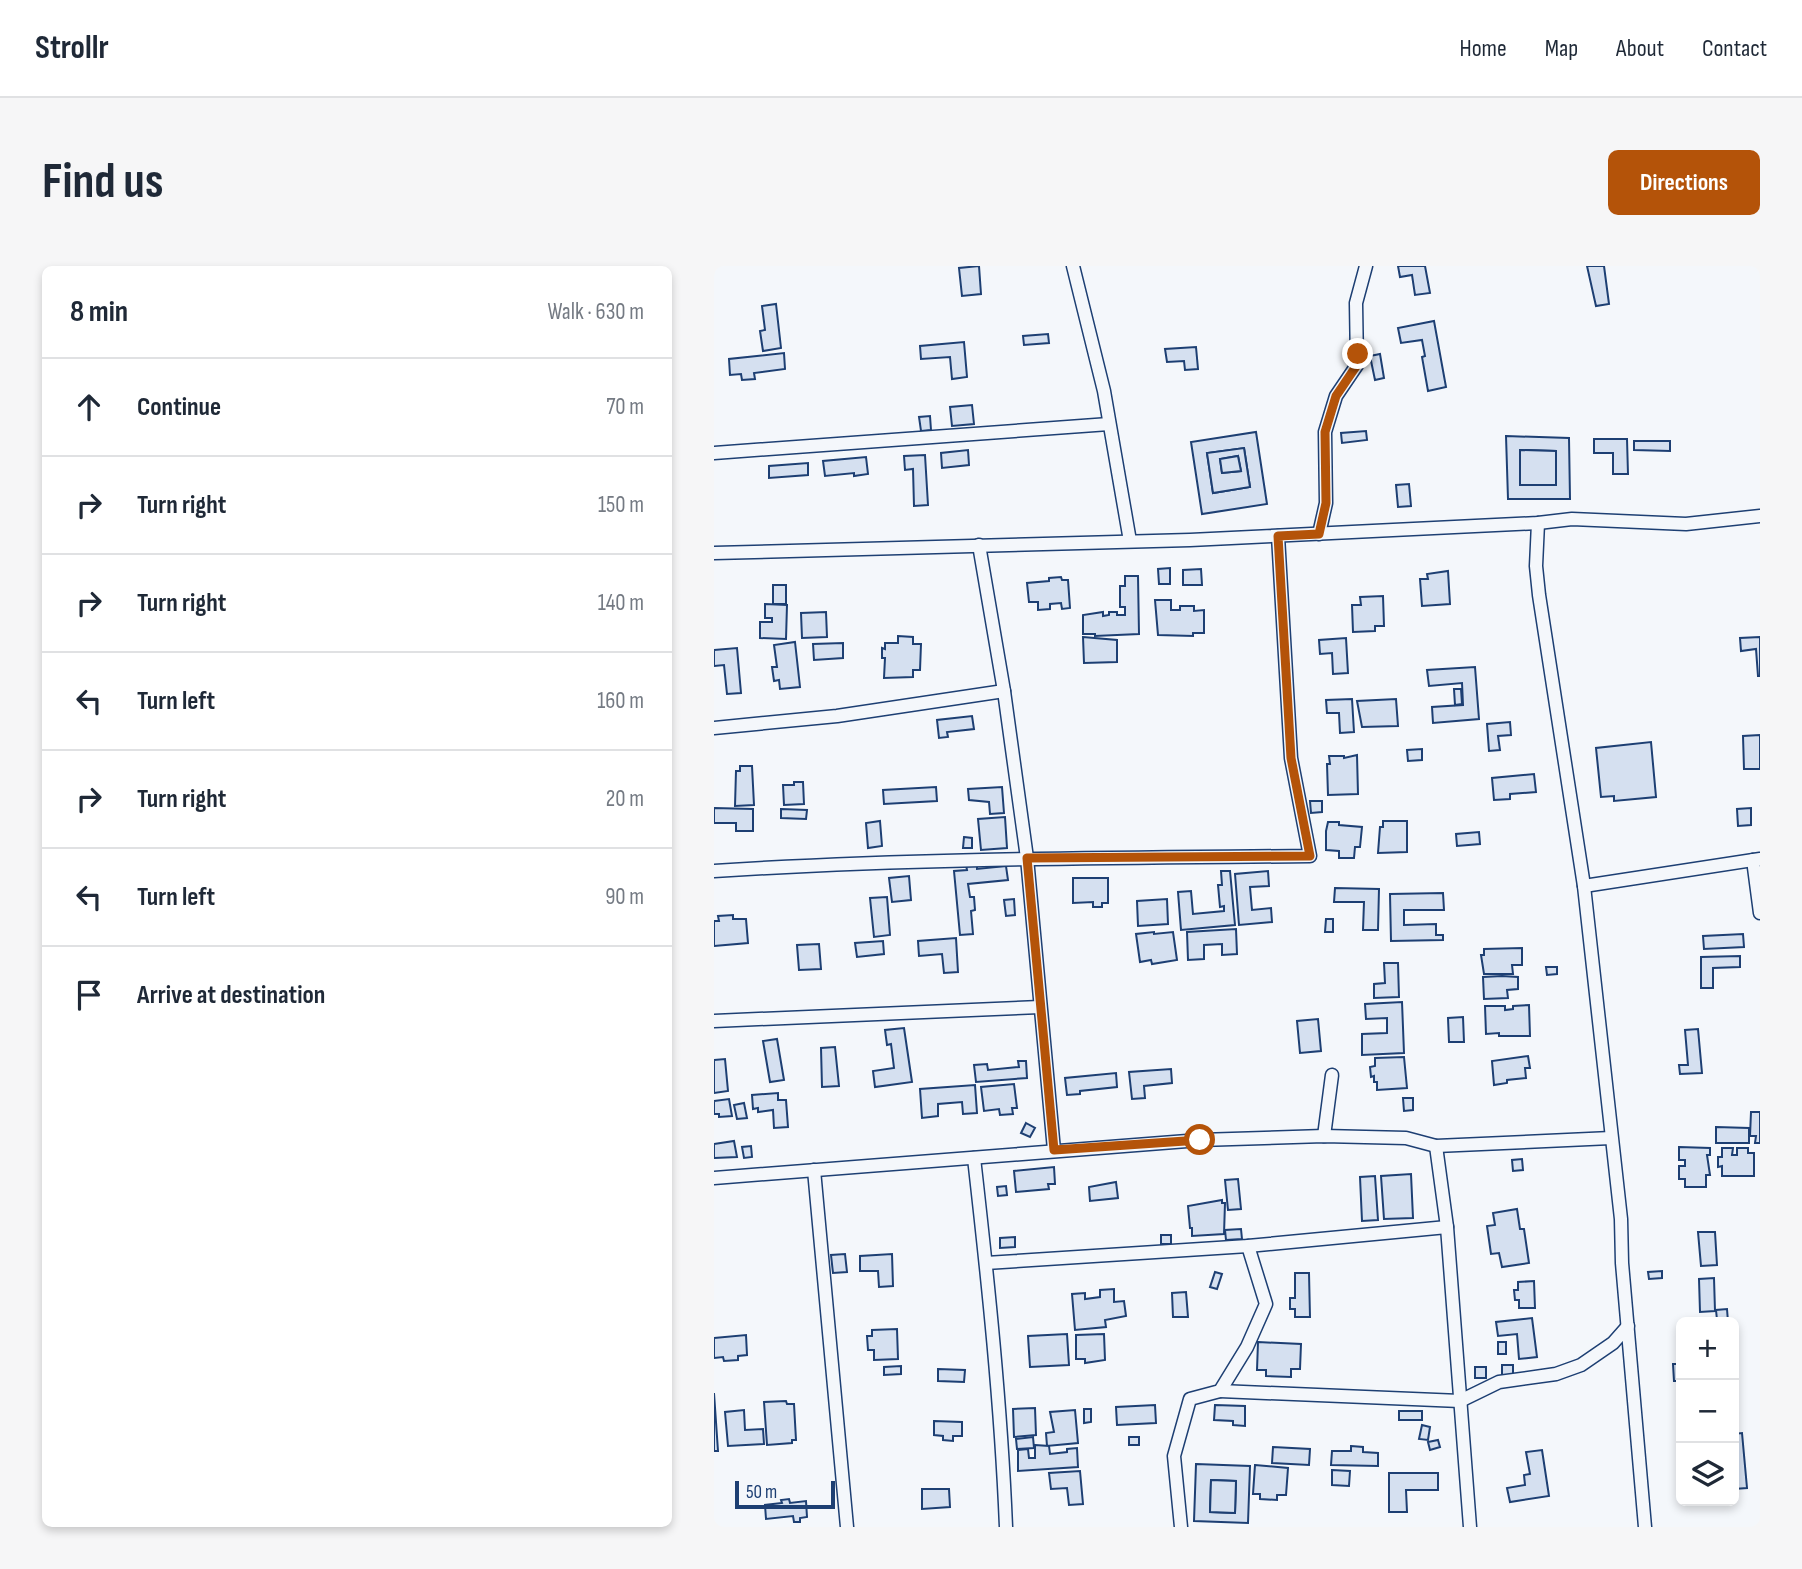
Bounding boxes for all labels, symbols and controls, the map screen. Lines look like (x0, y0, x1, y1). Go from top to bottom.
text: Strollr (35, 28, 109, 68)
text: Home (1459, 34, 1507, 63)
text: Map (1545, 34, 1578, 63)
text: About (1616, 34, 1664, 63)
text: Contact (1702, 34, 1767, 63)
button: Directions (1608, 150, 1760, 215)
text: Find us (42, 153, 164, 212)
text: 8 min (70, 294, 128, 330)
text: Walk · 630 m (547, 298, 644, 326)
route end (1342, 338, 1373, 369)
icon: ahead (70, 388, 108, 426)
text: Continue (137, 392, 221, 423)
text: 70 m (606, 393, 644, 421)
icon: right (70, 486, 108, 524)
text: Turn right (137, 490, 226, 521)
text: 150 m (598, 491, 644, 519)
icon: right (70, 584, 108, 622)
text: Turn right (137, 588, 226, 619)
text: 140 m (598, 589, 644, 617)
icon: left (70, 682, 108, 720)
text: Turn left (137, 686, 215, 717)
text: 160 m (597, 687, 644, 715)
icon: right (70, 780, 108, 818)
text: Turn right (137, 784, 226, 815)
text: 20 m (606, 785, 644, 813)
icon: left (70, 878, 108, 916)
text: Turn left (137, 882, 215, 913)
text: 90 m (605, 883, 644, 911)
icon: arrive (70, 976, 108, 1014)
text: Arrive at destination (137, 980, 325, 1011)
route start (1184, 1124, 1215, 1155)
map controls (1676, 1317, 1739, 1506)
button: + (1676, 1317, 1739, 1380)
button: − (1676, 1380, 1739, 1443)
button: layers (1676, 1443, 1739, 1506)
scale bar (735, 1478, 835, 1510)
text: 50 m (746, 1481, 777, 1504)

